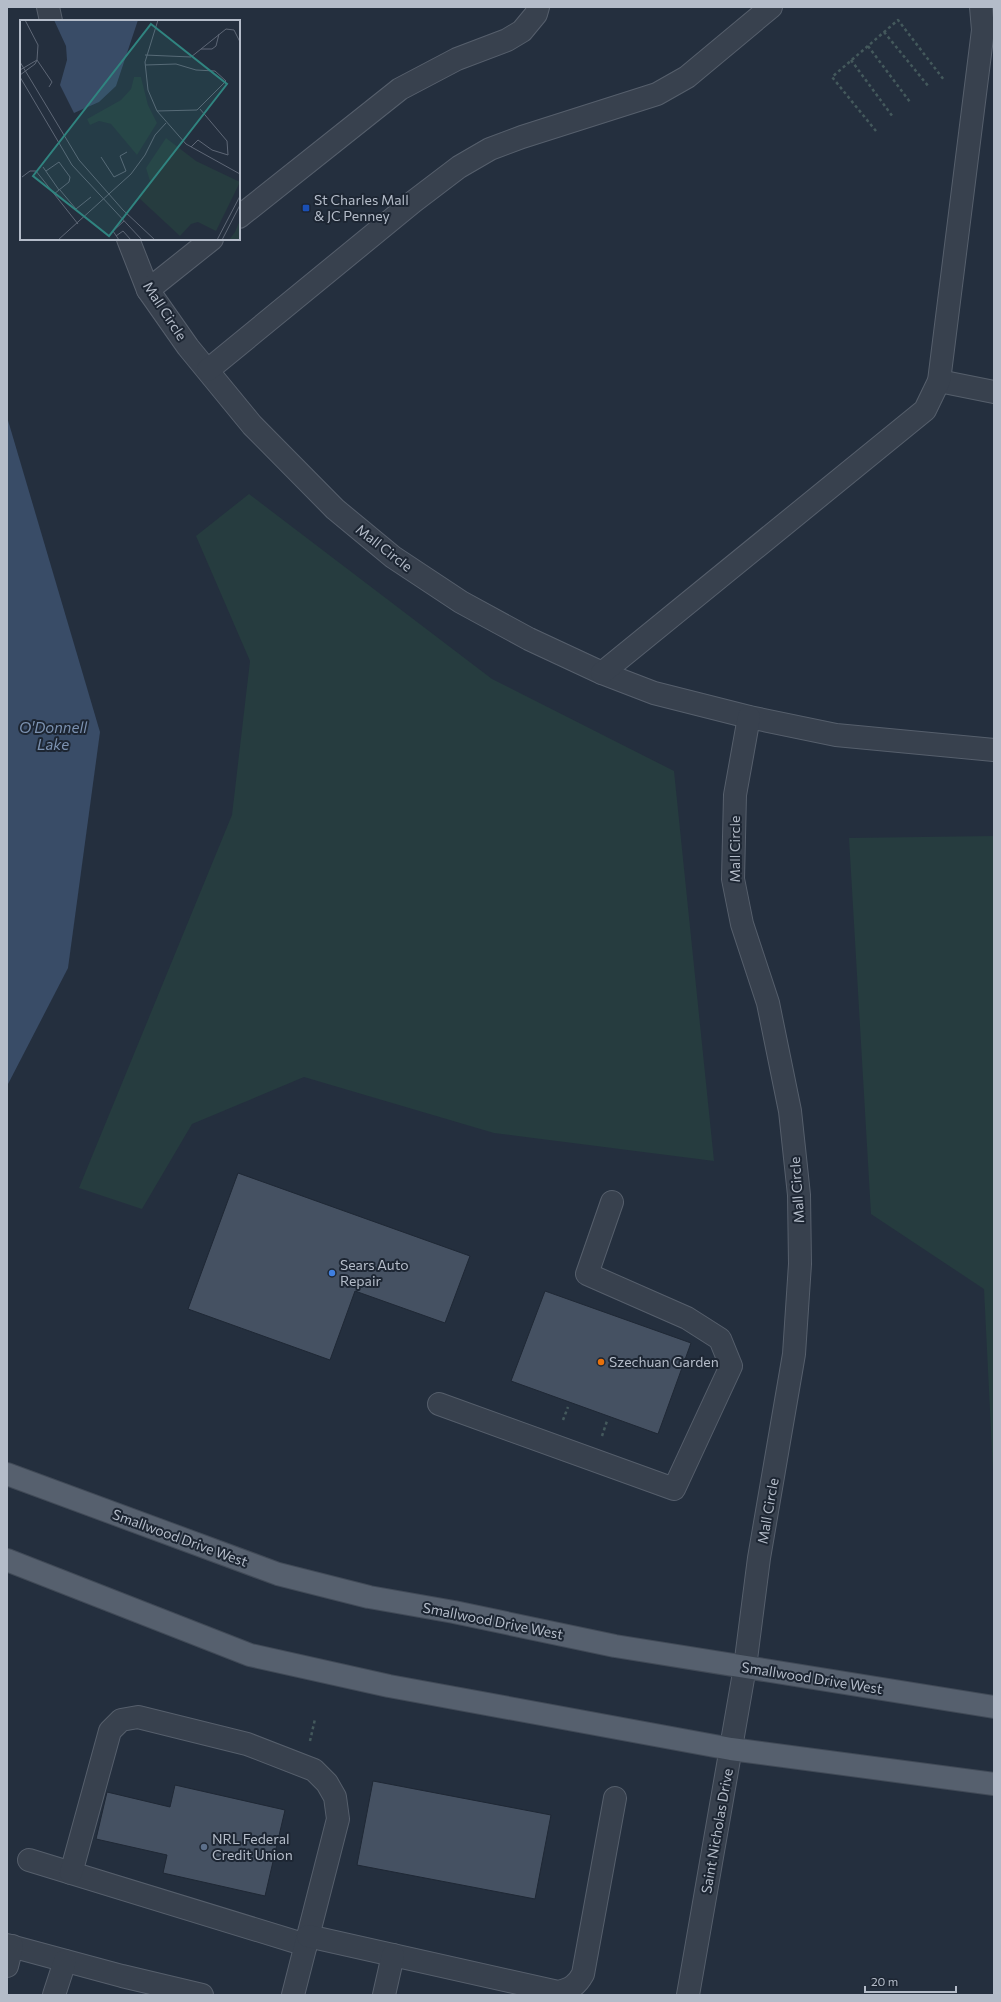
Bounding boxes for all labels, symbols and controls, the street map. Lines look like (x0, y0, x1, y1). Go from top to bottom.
inset map (20, 20, 240, 240)
place label: St Charles Mall & JC Penney (314, 191, 409, 224)
marker: St Charles Mall & JC Penney (301, 203, 311, 213)
street label: Mall Circle (140, 278, 191, 343)
street label: Mall Circle (353, 520, 416, 575)
water label: O'Donnell Lake (19, 718, 88, 753)
street label: Mall Circle (726, 816, 743, 882)
street label: Mall Circle (786, 1156, 807, 1224)
place label: Sears Auto Repair (340, 1256, 409, 1289)
marker: Sears Auto Repair (327, 1268, 337, 1278)
place label: Szechuan Garden (609, 1353, 719, 1370)
marker: Szechuan Garden (596, 1357, 606, 1367)
street label: Mall Circle (753, 1477, 782, 1545)
street label: Smallwood Drive West (110, 1505, 250, 1570)
street label: Smallwood Drive West (421, 1599, 565, 1643)
street label: Smallwood Drive West (740, 1658, 884, 1697)
street label: Saint Nicholas Drive (697, 1767, 736, 1895)
place label: NRL Federal Credit Union (212, 1830, 293, 1863)
marker: NRL Federal Credit Union (199, 1842, 209, 1852)
scale bar (865, 1968, 956, 1994)
text: 20 m (871, 1974, 898, 1988)

